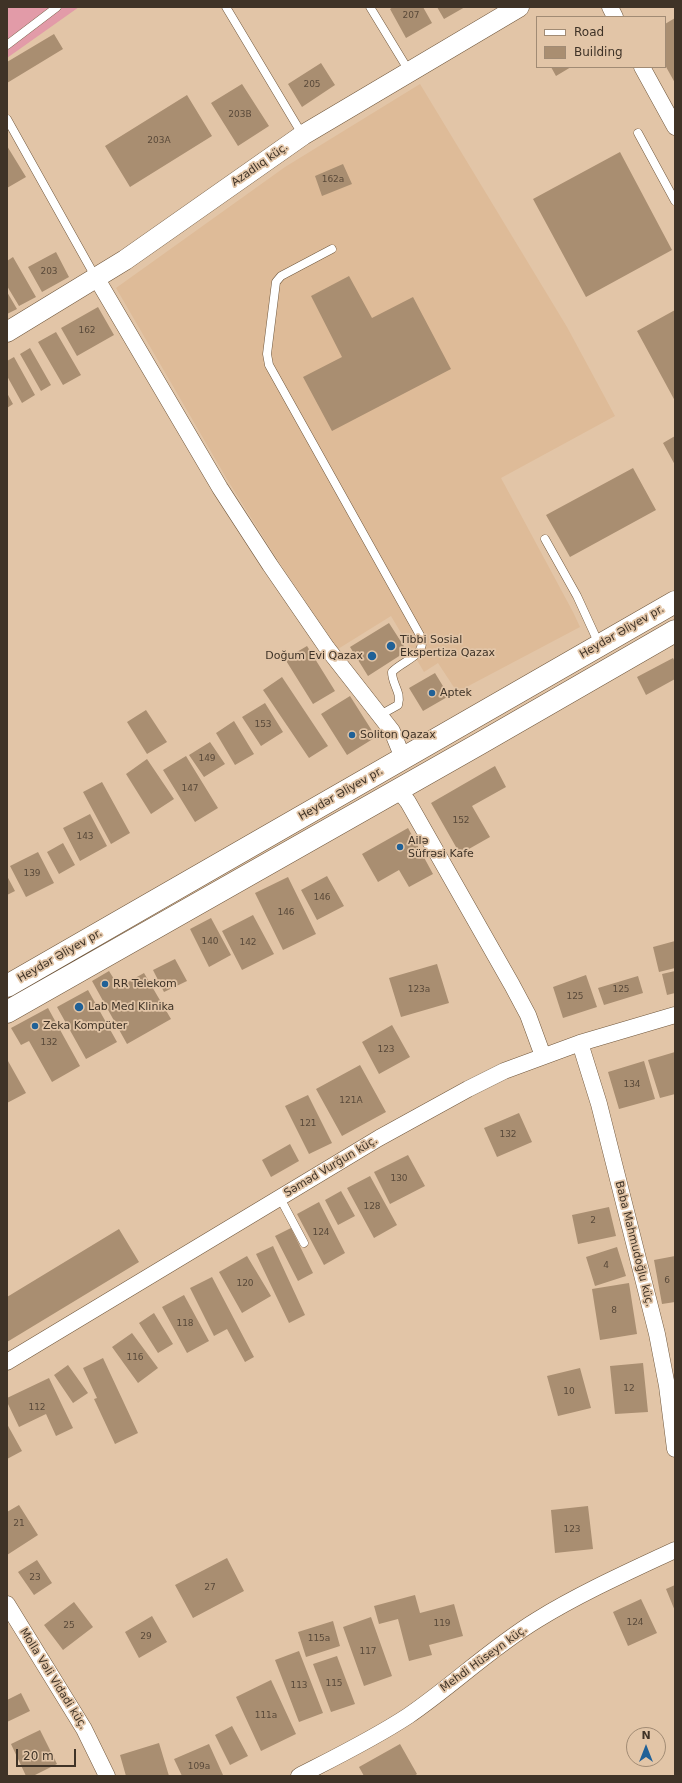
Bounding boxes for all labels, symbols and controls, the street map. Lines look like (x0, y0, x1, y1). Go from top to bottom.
house number: 207 (402, 11, 420, 21)
legend (536, 16, 666, 68)
text: Road (574, 25, 604, 39)
text: Building (574, 45, 623, 59)
house number: 205 (303, 80, 321, 90)
house number: 203B (228, 110, 252, 120)
house number: 203A (147, 136, 171, 146)
street label: Azadlıq küç. (229, 141, 291, 189)
house number: 162a (322, 175, 344, 185)
house number: 203 (40, 267, 58, 277)
house number: 162 (78, 326, 96, 336)
street label: Heydər Əliyev pr. (577, 602, 667, 662)
place label: Tibbi Sosial Ekspertiza Qazax (400, 633, 495, 659)
marker: Tibbi Sosial Ekspertiza Qazax (385, 640, 397, 652)
place label: Doğum Evi Qazax (265, 649, 363, 663)
marker: Doğum Evi Qazax (366, 650, 378, 662)
place label: Aptek (440, 686, 472, 700)
marker: Aptek (427, 688, 437, 698)
house number: 153 (254, 720, 272, 730)
place label: Soliton Qazax (360, 728, 436, 742)
marker: Soliton Qazax (347, 730, 357, 740)
house number: 149 (198, 754, 216, 764)
street label: Heydər Əliyev pr. (296, 764, 386, 824)
house number: 147 (181, 784, 199, 794)
house number: 152 (452, 816, 470, 826)
house number: 143 (76, 832, 94, 842)
place label: Ailə Süfrəsi Kafe (408, 834, 474, 860)
marker: Ailə Süfrəsi Kafe (395, 842, 405, 852)
house number: 139 (23, 869, 41, 879)
house number: 146 (313, 893, 331, 903)
house number: 146 (277, 908, 295, 918)
street label: Heydər Əliyev pr. (15, 926, 105, 986)
house number: 140 (201, 937, 219, 947)
house number: 142 (239, 938, 257, 948)
place label: RR Telekom (113, 977, 177, 991)
marker: RR Telekom (100, 979, 110, 989)
house number: 123a (408, 985, 430, 995)
house number: 125 (612, 985, 630, 995)
house number: 125 (566, 992, 584, 1002)
place label: Lab Med Klinika (88, 1000, 174, 1014)
marker: Lab Med Klinika (73, 1001, 85, 1013)
place label: Zeka Kompüter (43, 1019, 127, 1033)
marker: Zeka Kompüter (30, 1021, 40, 1031)
house number: 132 (40, 1038, 58, 1048)
house number: 123 (377, 1045, 395, 1055)
house number: 134 (623, 1080, 641, 1090)
house number: 121A (339, 1096, 363, 1106)
house number: 121 (299, 1119, 317, 1129)
house number: 132 (499, 1130, 517, 1140)
street label: Səməd Vurğun küç. (282, 1134, 380, 1200)
house number: 130 (390, 1174, 408, 1184)
street label: Baba Mahmudoğlu küç. (612, 1180, 656, 1308)
house number: 128 (363, 1202, 381, 1212)
house number: 2 (590, 1216, 596, 1226)
house number: 124 (312, 1228, 330, 1238)
house number: 4 (603, 1261, 609, 1271)
house number: 6 (664, 1276, 670, 1286)
house number: 120 (236, 1279, 254, 1289)
house number: 8 (611, 1306, 617, 1316)
house number: 118 (176, 1319, 194, 1329)
house number: 116 (126, 1353, 144, 1363)
house number: 12 (623, 1384, 635, 1394)
house number: 10 (563, 1387, 575, 1397)
house number: 112 (28, 1403, 46, 1413)
house number: 21 (13, 1519, 25, 1529)
house number: 123 (563, 1525, 581, 1535)
house number: 23 (29, 1573, 41, 1583)
house number: 27 (204, 1583, 216, 1593)
house number: 124 (626, 1618, 644, 1628)
house number: 119 (433, 1619, 451, 1629)
house number: 25 (63, 1621, 75, 1631)
street label: Mehdi Hüseyn küç. (438, 1623, 530, 1695)
street label: Molla Vəli Vidadi küç. (17, 1626, 89, 1732)
house number: 29 (140, 1632, 152, 1642)
house number: 115a (308, 1634, 330, 1644)
house number: 117 (359, 1647, 377, 1657)
house number: 115 (325, 1679, 343, 1689)
house number: 113 (290, 1681, 308, 1691)
house number: 111a (255, 1711, 277, 1721)
north arrow (626, 1727, 666, 1767)
text: N (641, 1729, 651, 1742)
scale bar (18, 1741, 78, 1767)
text: 20 m (23, 1749, 54, 1763)
house number: 109a (188, 1762, 210, 1772)

